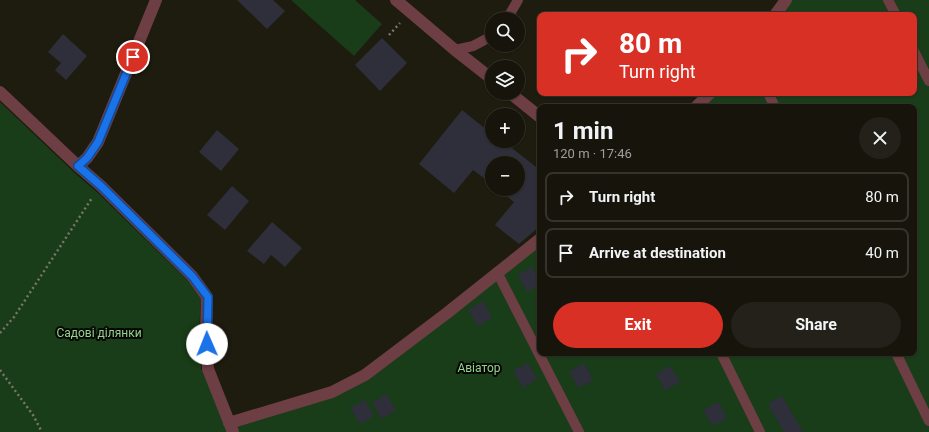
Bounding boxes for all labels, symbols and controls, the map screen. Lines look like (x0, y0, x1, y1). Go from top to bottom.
map controls (485, 12, 525, 196)
button: search (485, 12, 525, 52)
text: 80 m (619, 27, 682, 60)
icon: right (553, 28, 605, 80)
pin (116, 40, 150, 74)
icon: arrive (122, 46, 144, 68)
button: layers (485, 60, 525, 100)
text: Turn right (619, 61, 696, 82)
button: + (485, 108, 525, 148)
text: 1 min (553, 117, 613, 145)
button: close (859, 117, 901, 159)
text: 120 m · 17:46 (553, 146, 632, 161)
button: − (485, 156, 525, 196)
icon: right (555, 186, 577, 208)
text: Turn right (589, 188, 655, 206)
text: 80 m (865, 188, 899, 206)
icon: arrive (555, 242, 577, 264)
text: Arrive at destination (589, 244, 726, 262)
text: 40 m (865, 244, 899, 262)
button: Exit (553, 302, 723, 348)
button: Share (731, 302, 901, 348)
position arrow (186, 323, 228, 365)
park label: Садові ділянки (56, 326, 142, 340)
park label: Авіатор (457, 361, 501, 375)

